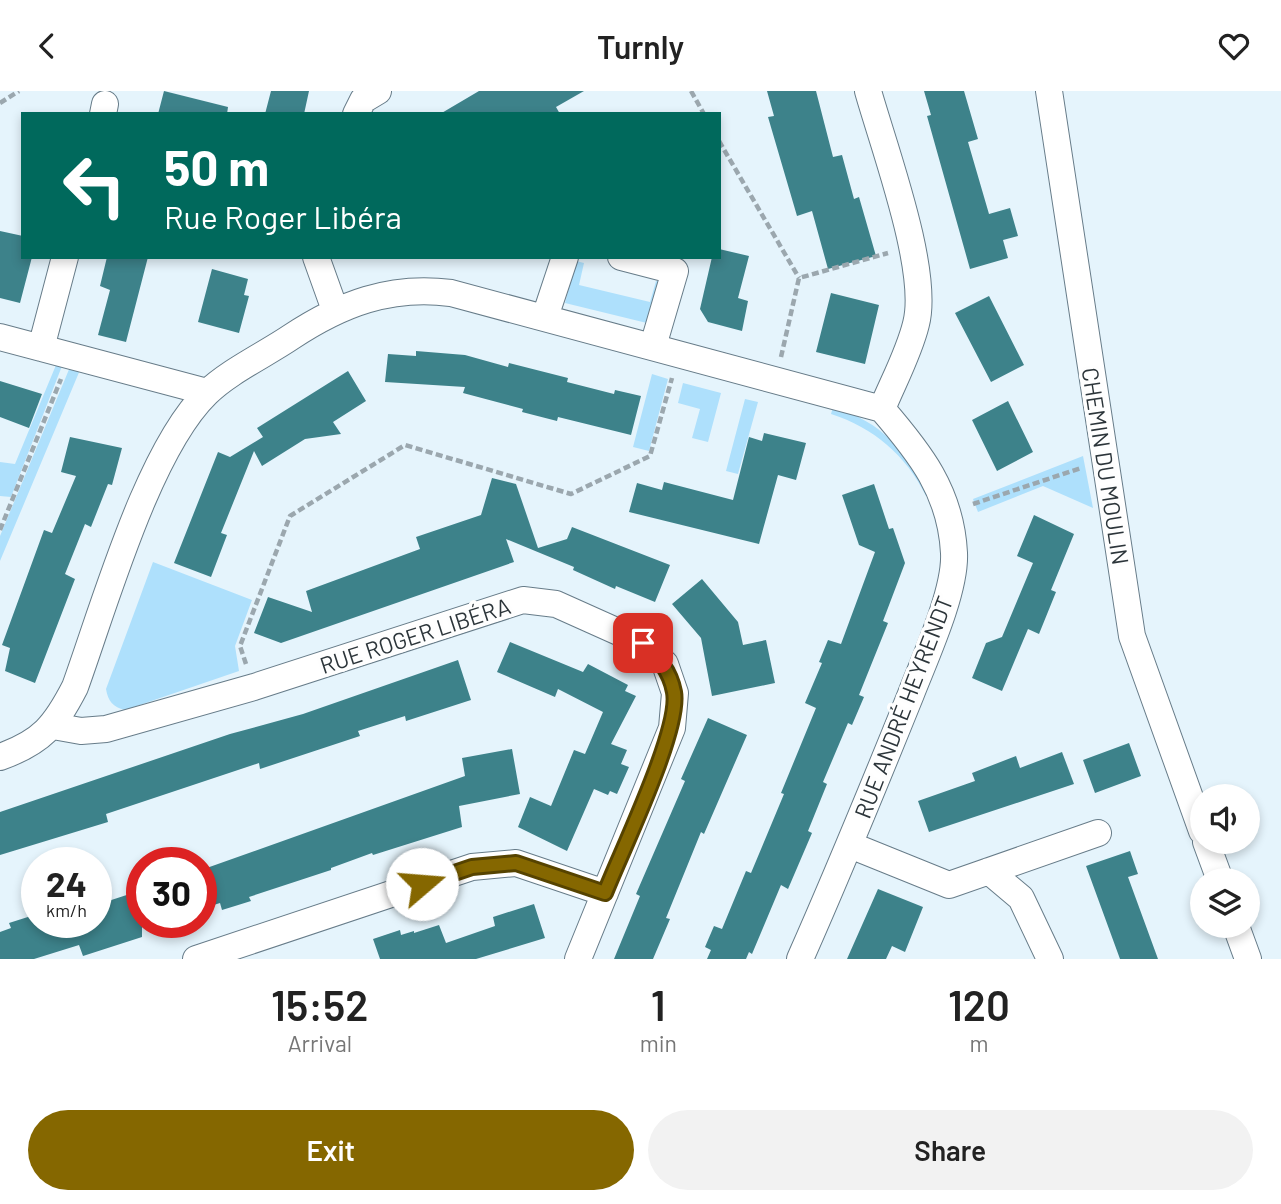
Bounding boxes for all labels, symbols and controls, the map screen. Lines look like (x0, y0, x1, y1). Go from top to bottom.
icon: back (28, 27, 66, 65)
text: Turnly (597, 27, 684, 65)
icon: heart (1215, 27, 1253, 65)
text: 50 m (164, 137, 269, 196)
icon: left (49, 140, 140, 231)
text: Rue Roger Libéra (164, 197, 402, 235)
street label: CHEMIN DU MOULIN (1077, 365, 1135, 567)
street label: RUE ROGER LIBÉRA (316, 591, 514, 679)
street label: RUE ANDRÉ HEYRENDT (848, 592, 958, 822)
pin (613, 613, 673, 673)
icon: arrive (624, 624, 662, 662)
map controls (1190, 784, 1260, 938)
button: sound (1190, 784, 1260, 854)
speed limit sign: 30 (126, 847, 217, 938)
position arrow (385, 847, 459, 921)
text: 24 (46, 862, 87, 904)
button: layers (1190, 868, 1260, 938)
text: km/h (46, 899, 87, 921)
text: 15:52 (271, 979, 369, 1029)
text: 1 (651, 979, 666, 1029)
text: 120 (948, 979, 1010, 1029)
text: Arrival (288, 1029, 352, 1057)
text: min (640, 1029, 677, 1057)
text: m (969, 1029, 988, 1057)
button: Exit (28, 1110, 634, 1190)
button: Share (648, 1110, 1253, 1190)

